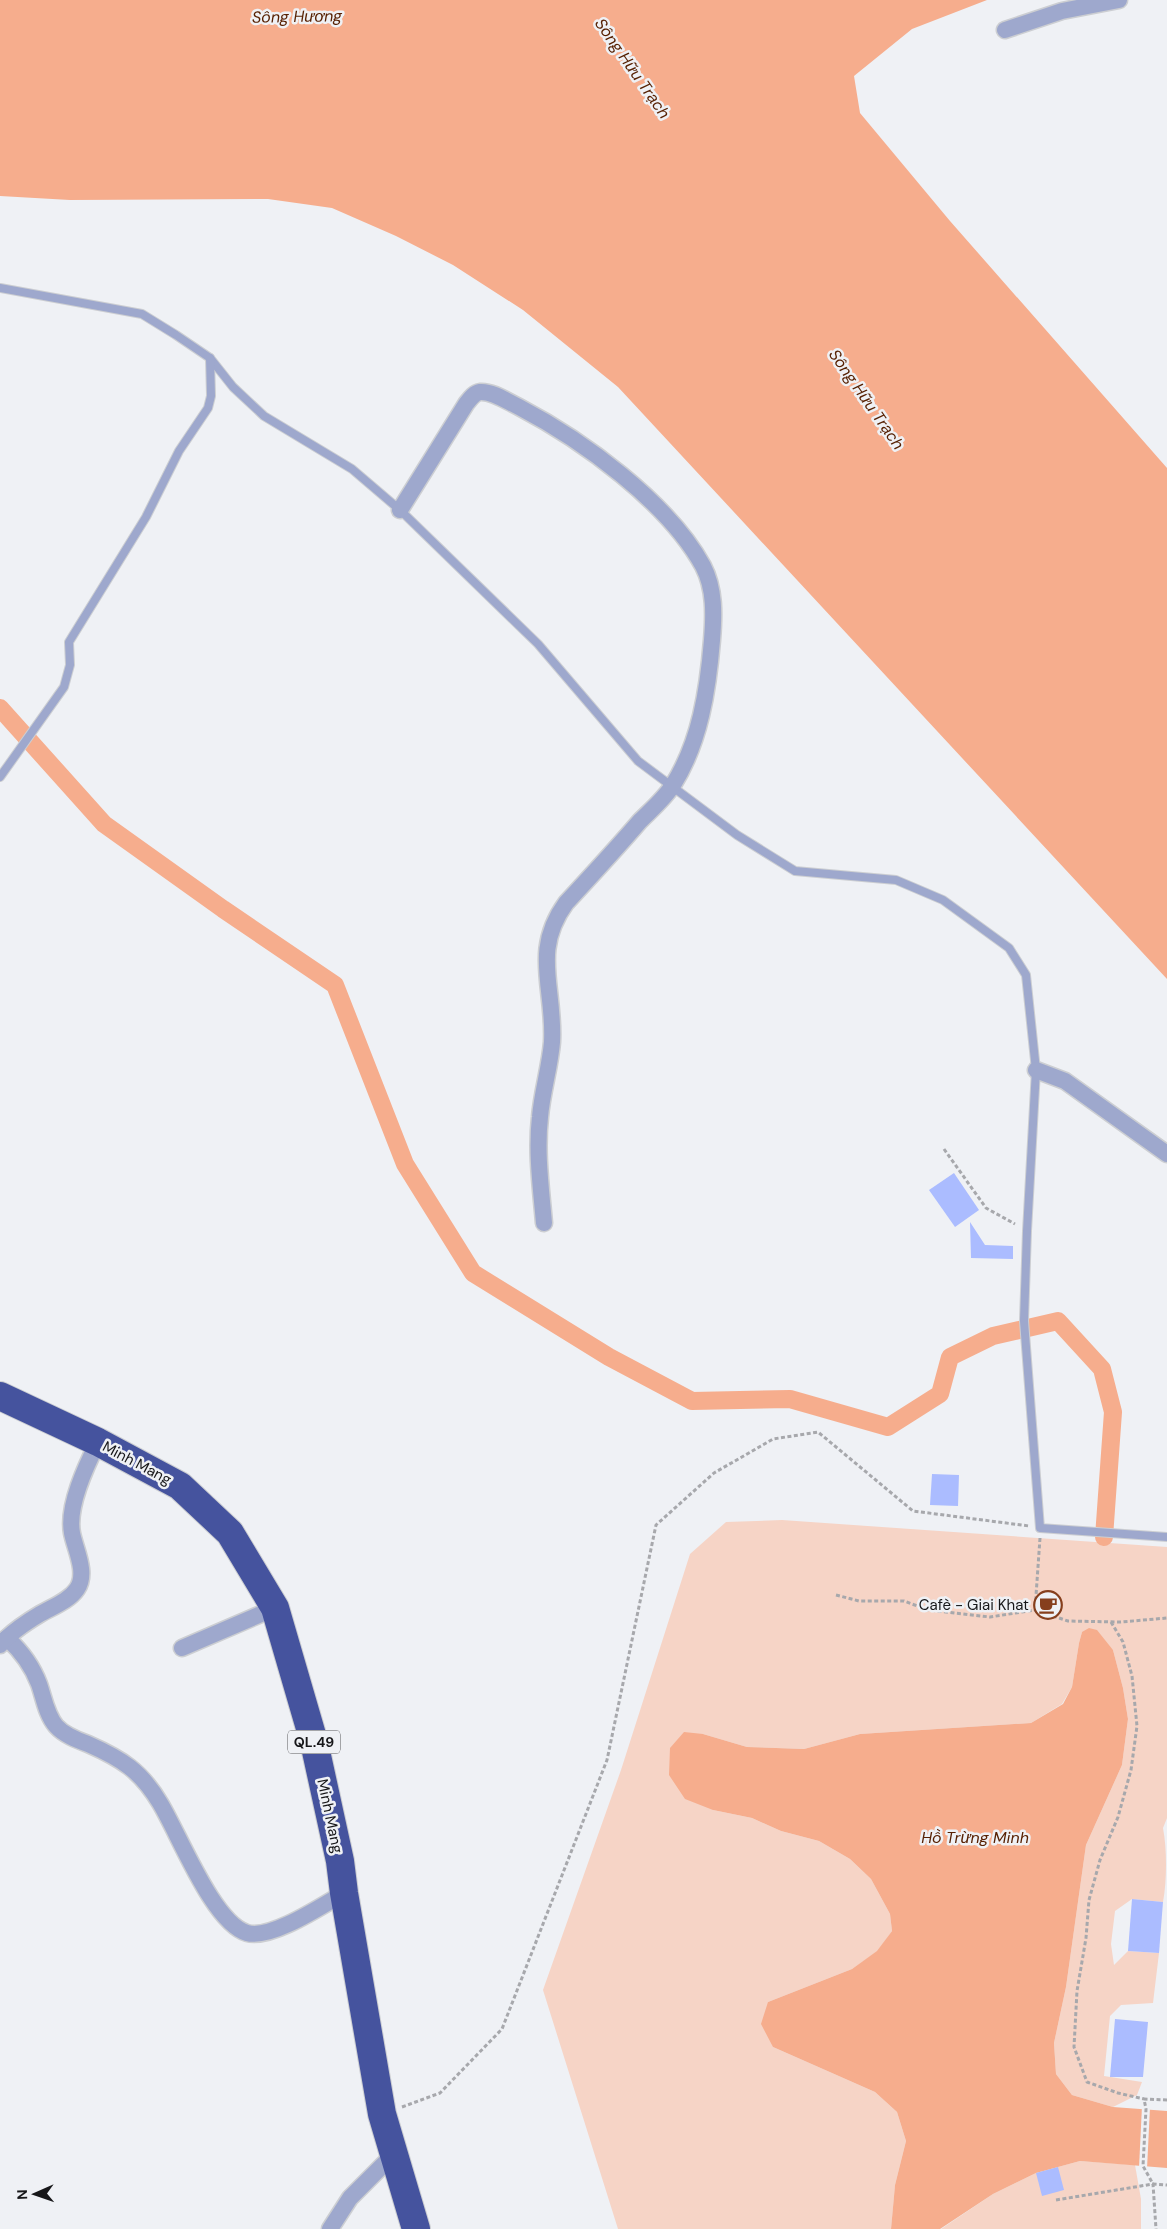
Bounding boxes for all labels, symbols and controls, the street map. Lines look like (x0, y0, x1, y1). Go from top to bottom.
water label: Sông Hương (252, 5, 343, 28)
water label: Sông Hữu Trạch (590, 14, 675, 123)
water label: Sông Hữu Trạch (824, 345, 909, 454)
street label: Minh Mang (99, 1437, 175, 1489)
cafe icon: Cafè - Giai Khat (1033, 1590, 1063, 1620)
place label: Cafè - Giai Khat (919, 1595, 1029, 1615)
road number: QL.49 (288, 1730, 340, 1754)
street label: Minh Mang (312, 1777, 348, 1855)
water label: Hồ Trừng Minh (921, 1827, 1029, 1848)
north arrow (10, 2169, 60, 2219)
text: N (13, 2189, 31, 2200)

